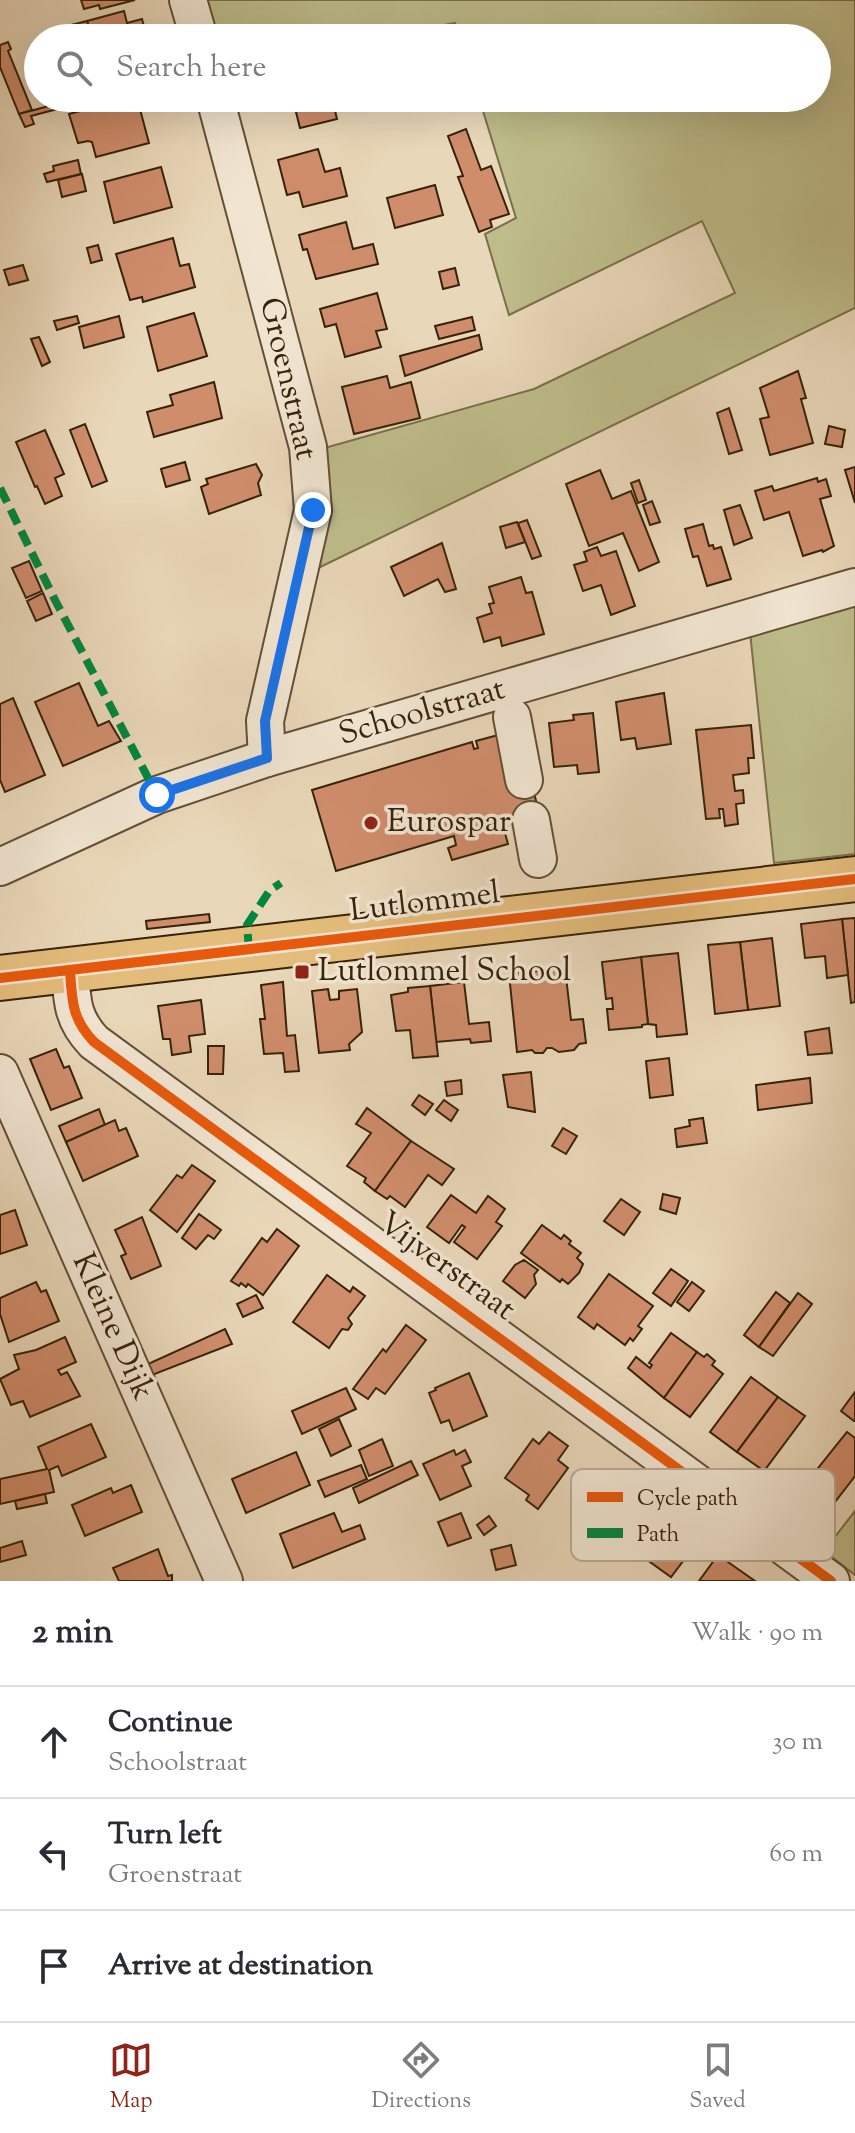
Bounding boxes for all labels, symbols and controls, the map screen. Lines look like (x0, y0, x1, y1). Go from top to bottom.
search box (24, 24, 831, 112)
icon: search (52, 46, 96, 90)
text: Search here (116, 47, 266, 90)
street label: Groenstraat (246, 293, 328, 465)
route end (295, 492, 331, 528)
street label: Schoolstraat (333, 667, 511, 759)
route start (139, 777, 175, 813)
place label: Eurospar (387, 800, 511, 846)
marker: Eurospar (362, 814, 380, 832)
street label: Lutlommel (347, 871, 503, 935)
place label: Lutlommel School (318, 949, 572, 995)
marker: Lutlommel School (293, 963, 311, 981)
street label: Vijverstraat (368, 1201, 524, 1333)
street label: Kleine Dijk (59, 1246, 165, 1408)
legend (571, 1469, 835, 1561)
text: Cycle path (637, 1484, 738, 1516)
text: Path (637, 1520, 680, 1552)
text: 2 min (32, 1609, 113, 1658)
text: Walk · 90 m (691, 1615, 823, 1652)
text: Continue (108, 1702, 233, 1745)
icon: ahead (32, 1720, 76, 1764)
text: 30 m (772, 1724, 823, 1761)
text: Schoolstraat (108, 1745, 247, 1782)
text: Turn left (108, 1814, 222, 1857)
icon: left (32, 1832, 76, 1876)
text: 60 m (769, 1836, 823, 1873)
text: Groenstraat (108, 1857, 242, 1894)
icon: arrive (32, 1944, 76, 1988)
text: Arrive at destination (108, 1945, 373, 1988)
tab: Map (109, 2038, 153, 2118)
tab: Directions (372, 2038, 471, 2118)
tab: Saved (689, 2038, 746, 2118)

